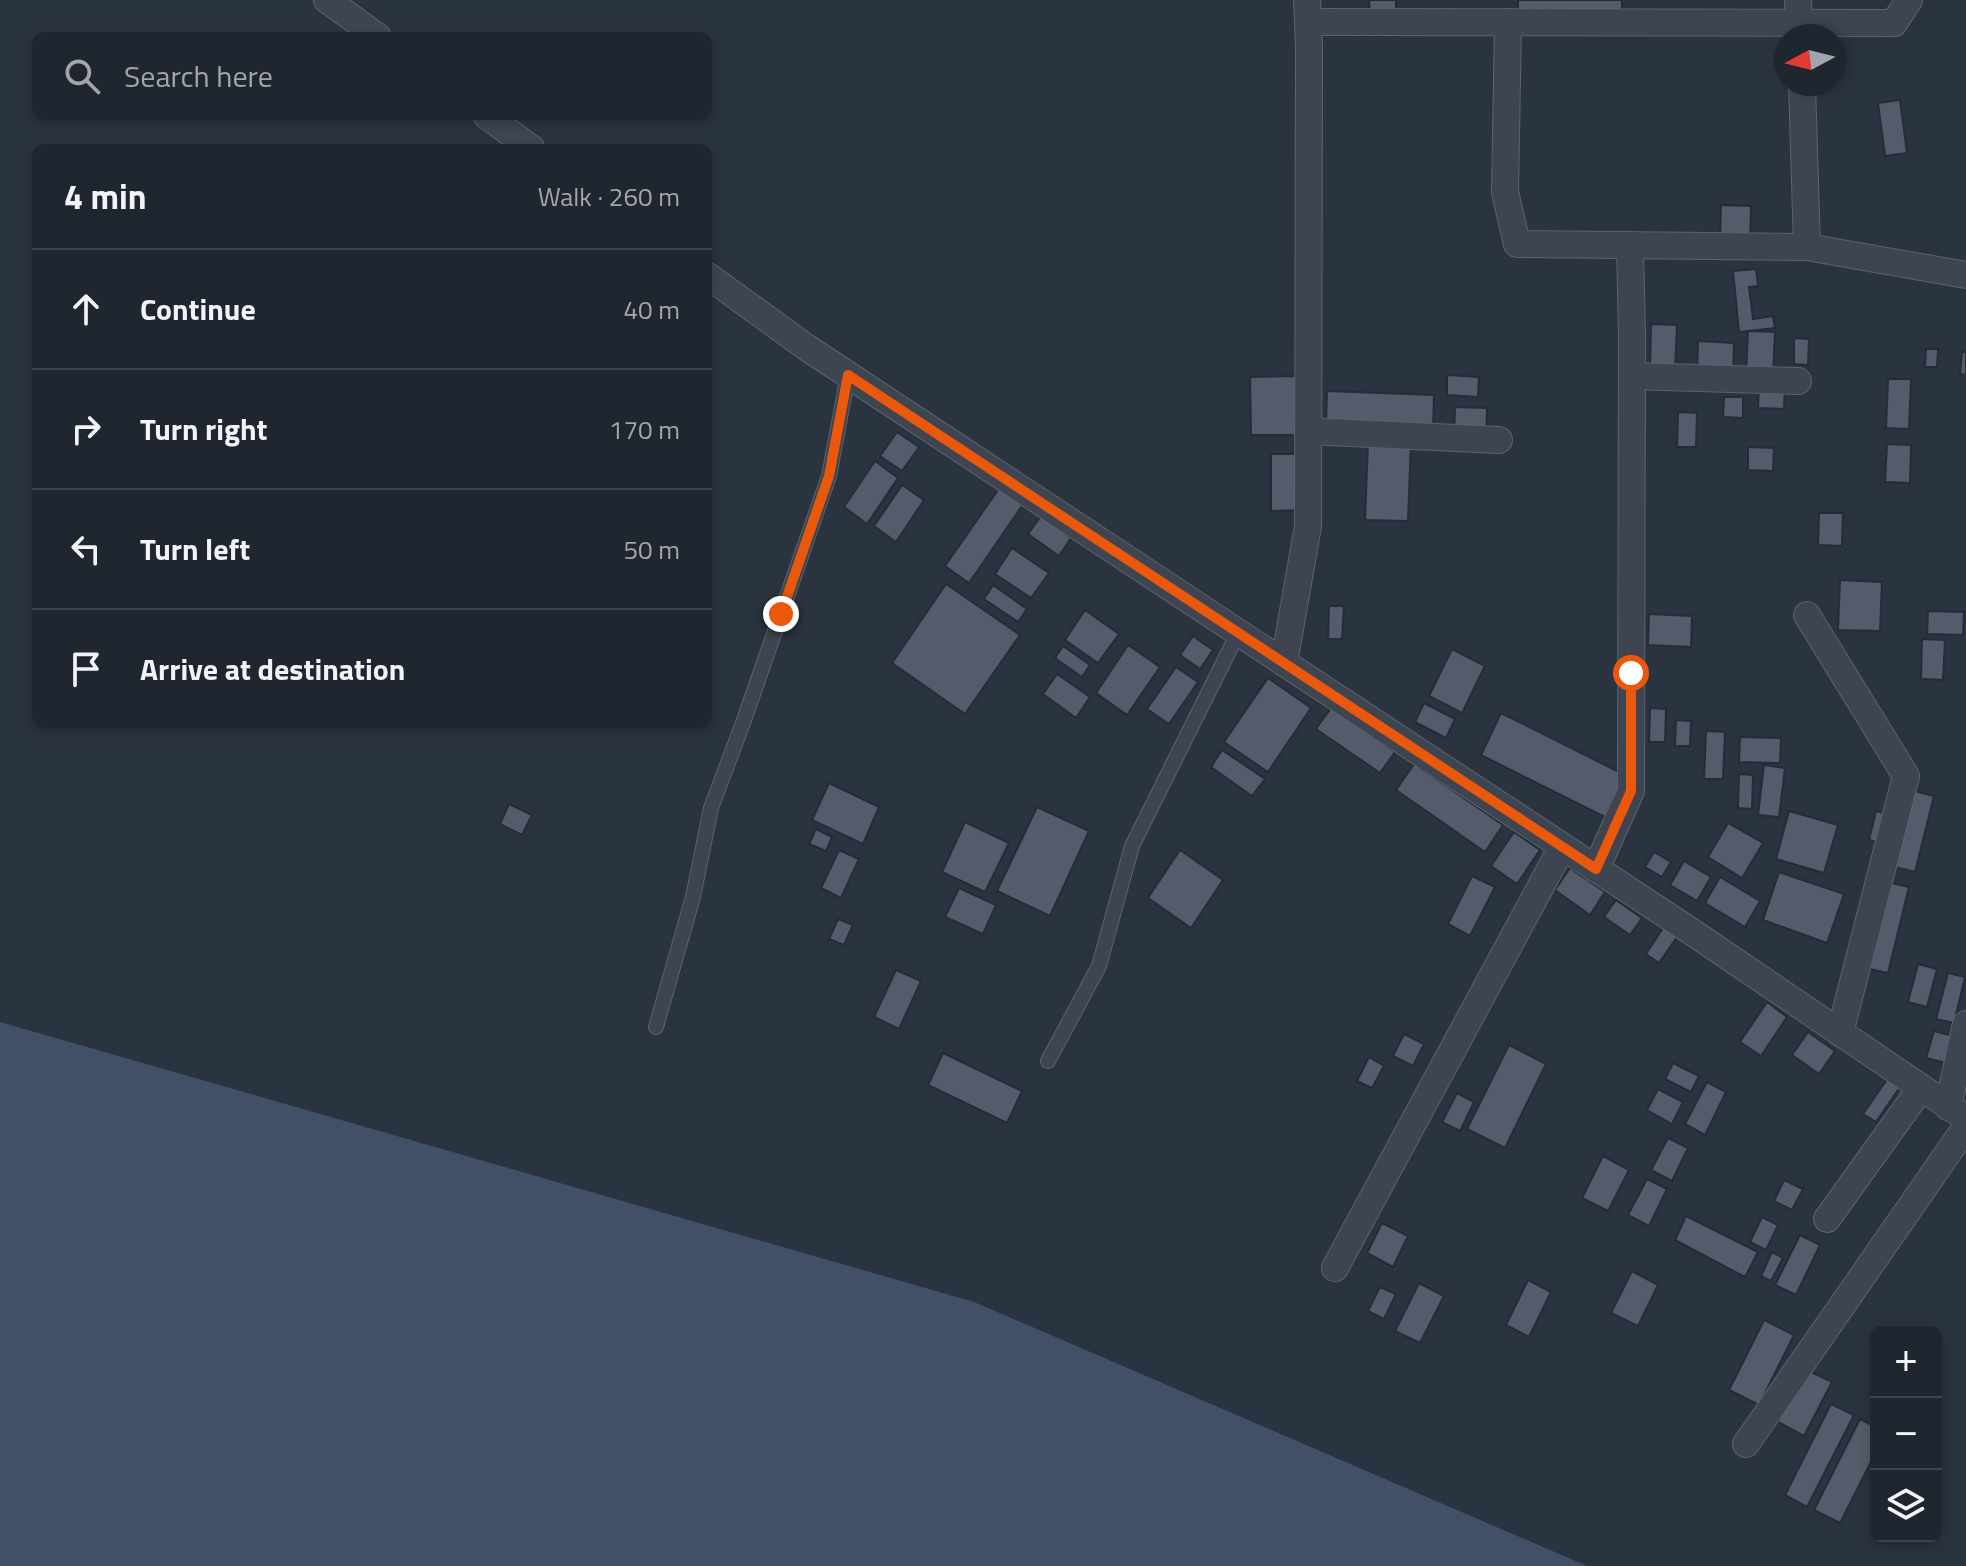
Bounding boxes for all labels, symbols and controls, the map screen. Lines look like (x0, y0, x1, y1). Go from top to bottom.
north arrow (1774, 24, 1846, 96)
search box (32, 32, 712, 120)
text: Search here (124, 53, 273, 99)
icon: search (60, 54, 104, 98)
text: 4 min (64, 170, 147, 222)
text: Walk · 260 m (538, 177, 680, 216)
text: Continue (140, 286, 256, 332)
icon: ahead (64, 287, 108, 331)
text: 40 m (623, 290, 680, 329)
text: Turn right (140, 406, 268, 452)
icon: right (64, 407, 108, 451)
text: 170 m (609, 410, 680, 449)
text: Turn left (140, 526, 250, 572)
icon: left (64, 527, 108, 571)
text: 50 m (623, 530, 680, 569)
route end (763, 596, 799, 632)
text: Arrive at destination (140, 646, 405, 692)
icon: arrive (64, 647, 108, 691)
route start (1613, 655, 1649, 691)
map controls (1870, 1326, 1942, 1542)
button: + (1870, 1326, 1942, 1398)
button: − (1870, 1398, 1942, 1470)
button: layers (1870, 1470, 1942, 1542)

